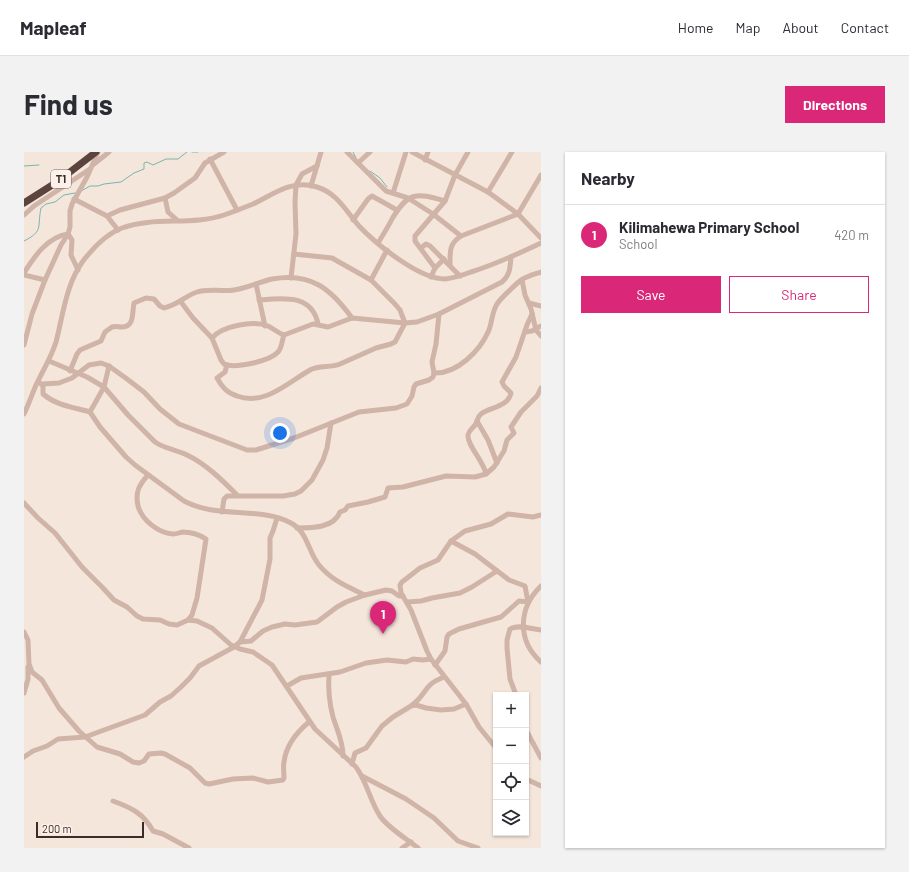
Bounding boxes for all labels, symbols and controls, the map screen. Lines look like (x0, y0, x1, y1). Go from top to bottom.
text: Mapleaf (20, 16, 87, 39)
text: Home (678, 19, 714, 36)
text: Map (736, 19, 760, 36)
text: About (782, 19, 819, 36)
text: Contact (841, 19, 889, 36)
button: Directions (785, 86, 885, 123)
text: Find us (24, 87, 113, 121)
text: Nearby (581, 168, 635, 188)
road number: T1 (51, 170, 71, 188)
text: Kilimahewa Primary School (619, 218, 799, 236)
text: 1 (592, 227, 596, 243)
text: 420 m (834, 227, 869, 243)
text: School (619, 236, 657, 252)
button: Save (581, 276, 721, 313)
button: Share (729, 276, 869, 313)
your location (270, 423, 290, 443)
pin: 1 (370, 601, 396, 634)
map controls (493, 692, 529, 836)
button: + (493, 692, 529, 728)
button: − (493, 728, 529, 764)
button: locate (493, 764, 529, 800)
button: layers (493, 800, 529, 836)
scale bar (36, 820, 144, 839)
text: 200 m (42, 822, 72, 835)

